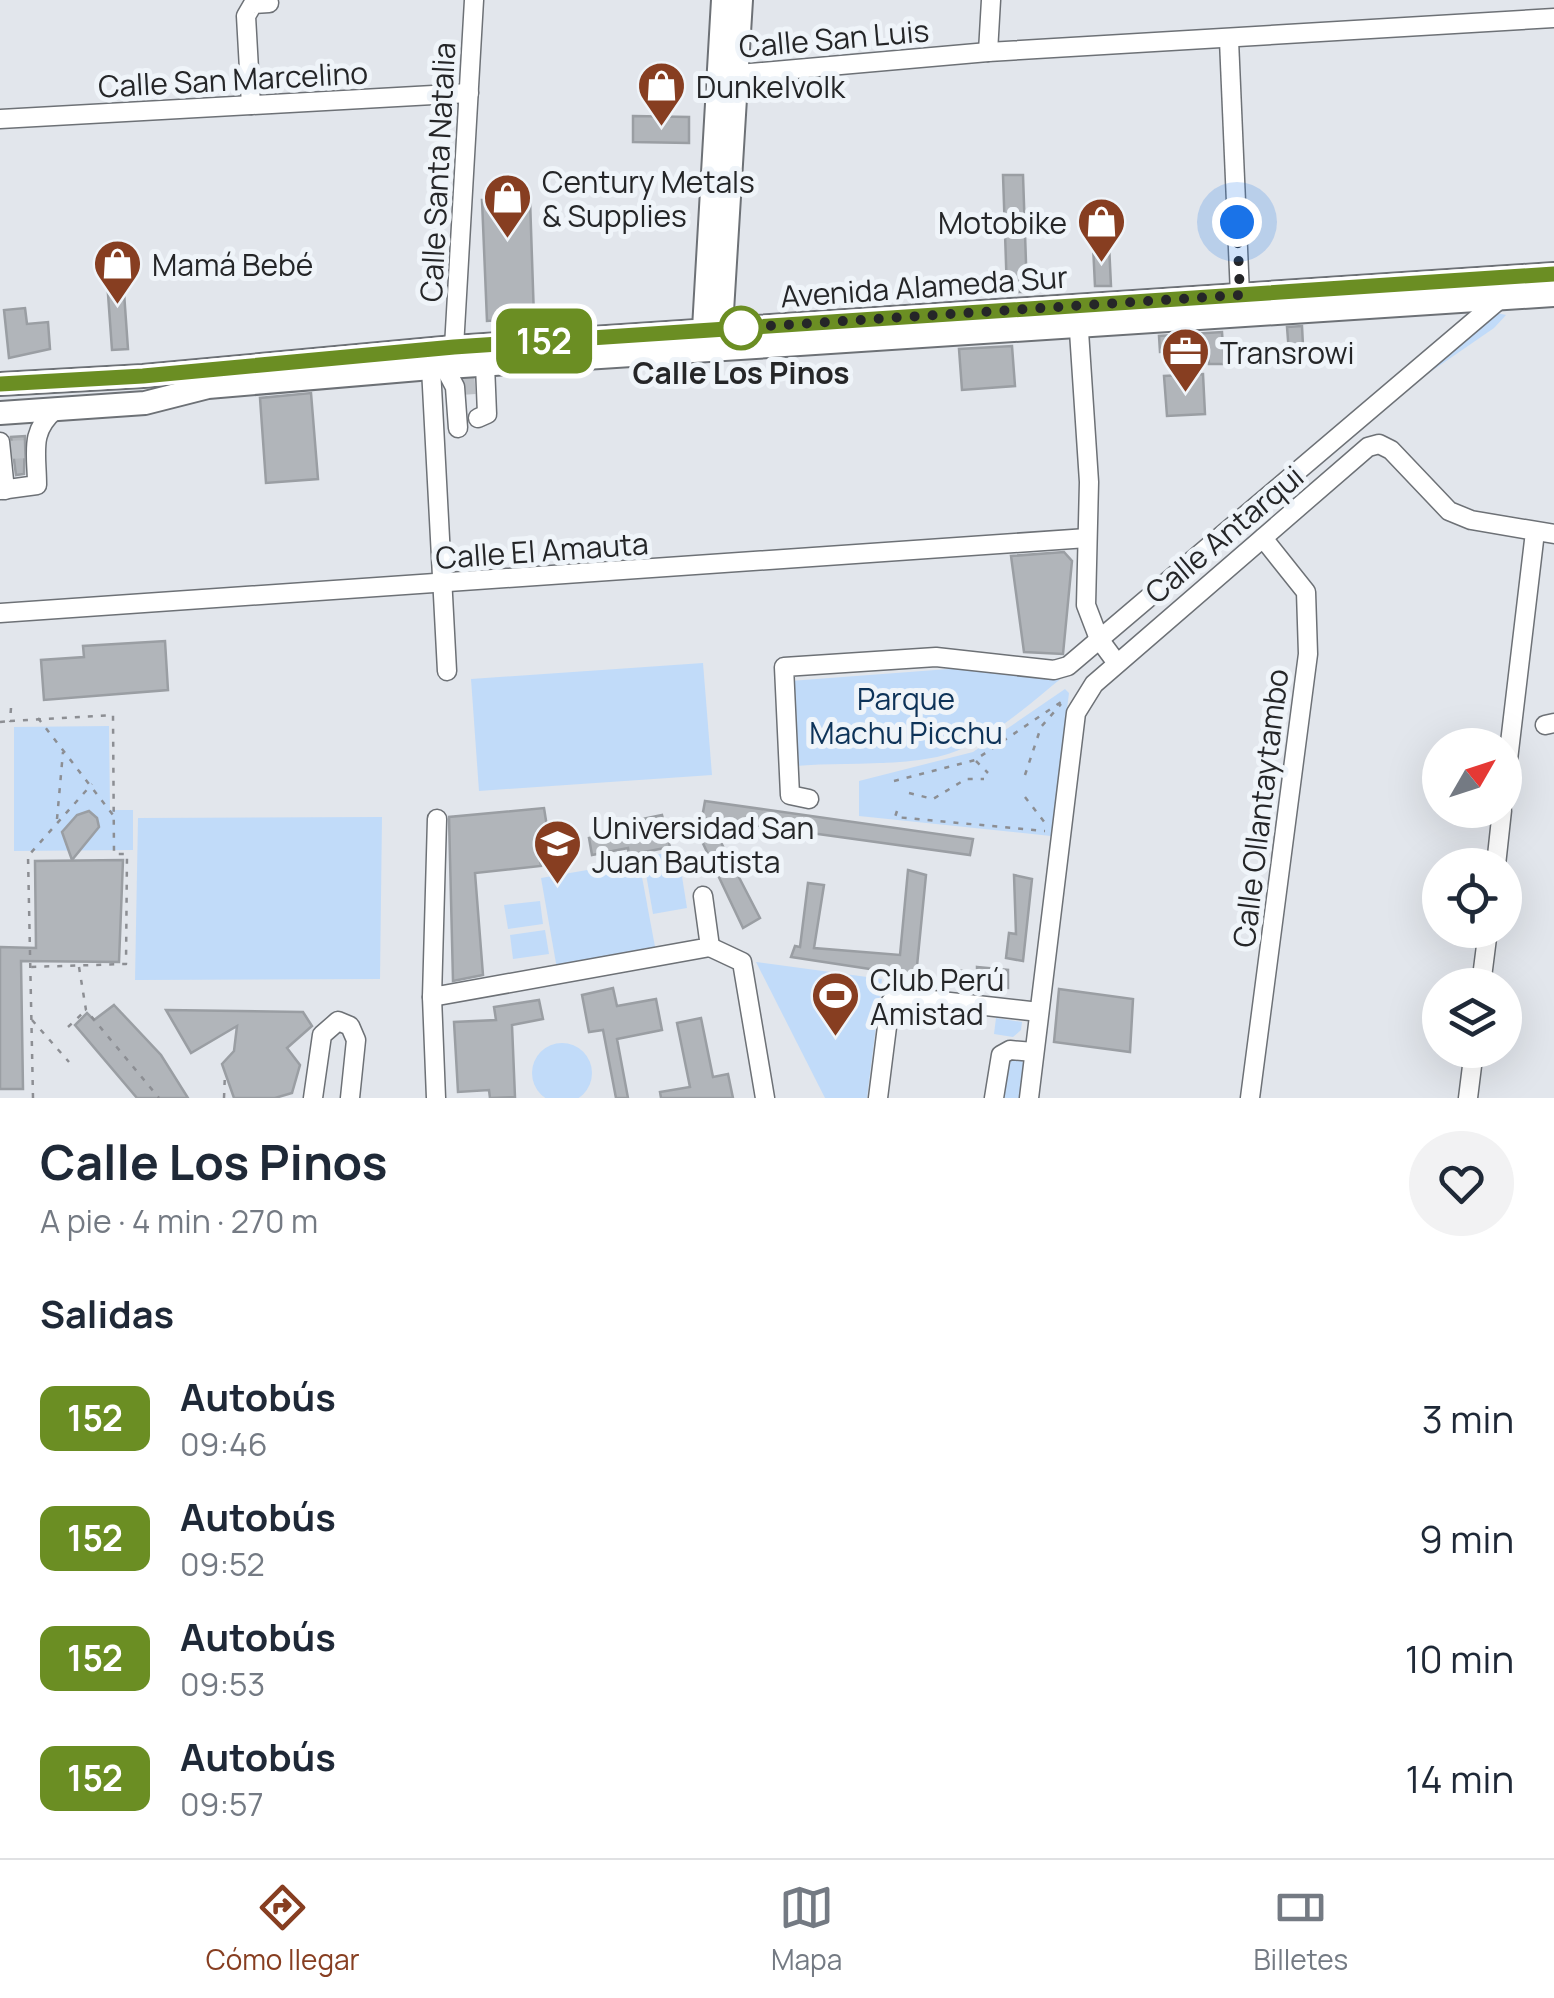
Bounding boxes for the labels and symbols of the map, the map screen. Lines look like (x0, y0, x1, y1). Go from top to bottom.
street label: Calle San Luis (737, 9, 931, 67)
street label: Calle Santa Natalia (410, 41, 464, 303)
street label: Calle San Marcelino (97, 51, 369, 107)
shop icon: Dunkelvolk (635, 60, 687, 128)
place label: Dunkelvolk (696, 66, 846, 107)
place label: Century Metals & Supplies (542, 161, 755, 236)
shop icon: Century Metals & Supplies (481, 172, 533, 240)
shop icon: Motobike (1076, 196, 1128, 264)
your location (1212, 197, 1262, 247)
place label: Motobike (938, 202, 1067, 243)
shop icon: Mamá Bebé (91, 238, 143, 306)
place label: Mamá Bebé (152, 244, 313, 285)
street label: Avenida Alameda Sur (779, 255, 1069, 316)
marker: Calle Los Pinos (720, 307, 762, 349)
line badge: 152 (486, 308, 602, 374)
office icon: Transrowi (1159, 326, 1211, 394)
place label: Transrowi (1220, 332, 1355, 373)
place label: Calle Los Pinos (632, 352, 850, 393)
street label: Calle Antarqui (1136, 456, 1312, 612)
street label: Calle El Amauta (434, 522, 650, 578)
street label: Calle Ollantaytambo (1223, 666, 1297, 950)
park label: Parque Machu Picchu (809, 678, 1003, 753)
north arrow (1422, 728, 1522, 828)
place label: Universidad San Juan Bautista (592, 807, 814, 882)
school or university icon: Universidad San Juan Bautista (531, 818, 583, 886)
place label: Club Perú Amistad (870, 959, 1004, 1034)
sports icon: Club Perú Amistad (809, 970, 861, 1038)

